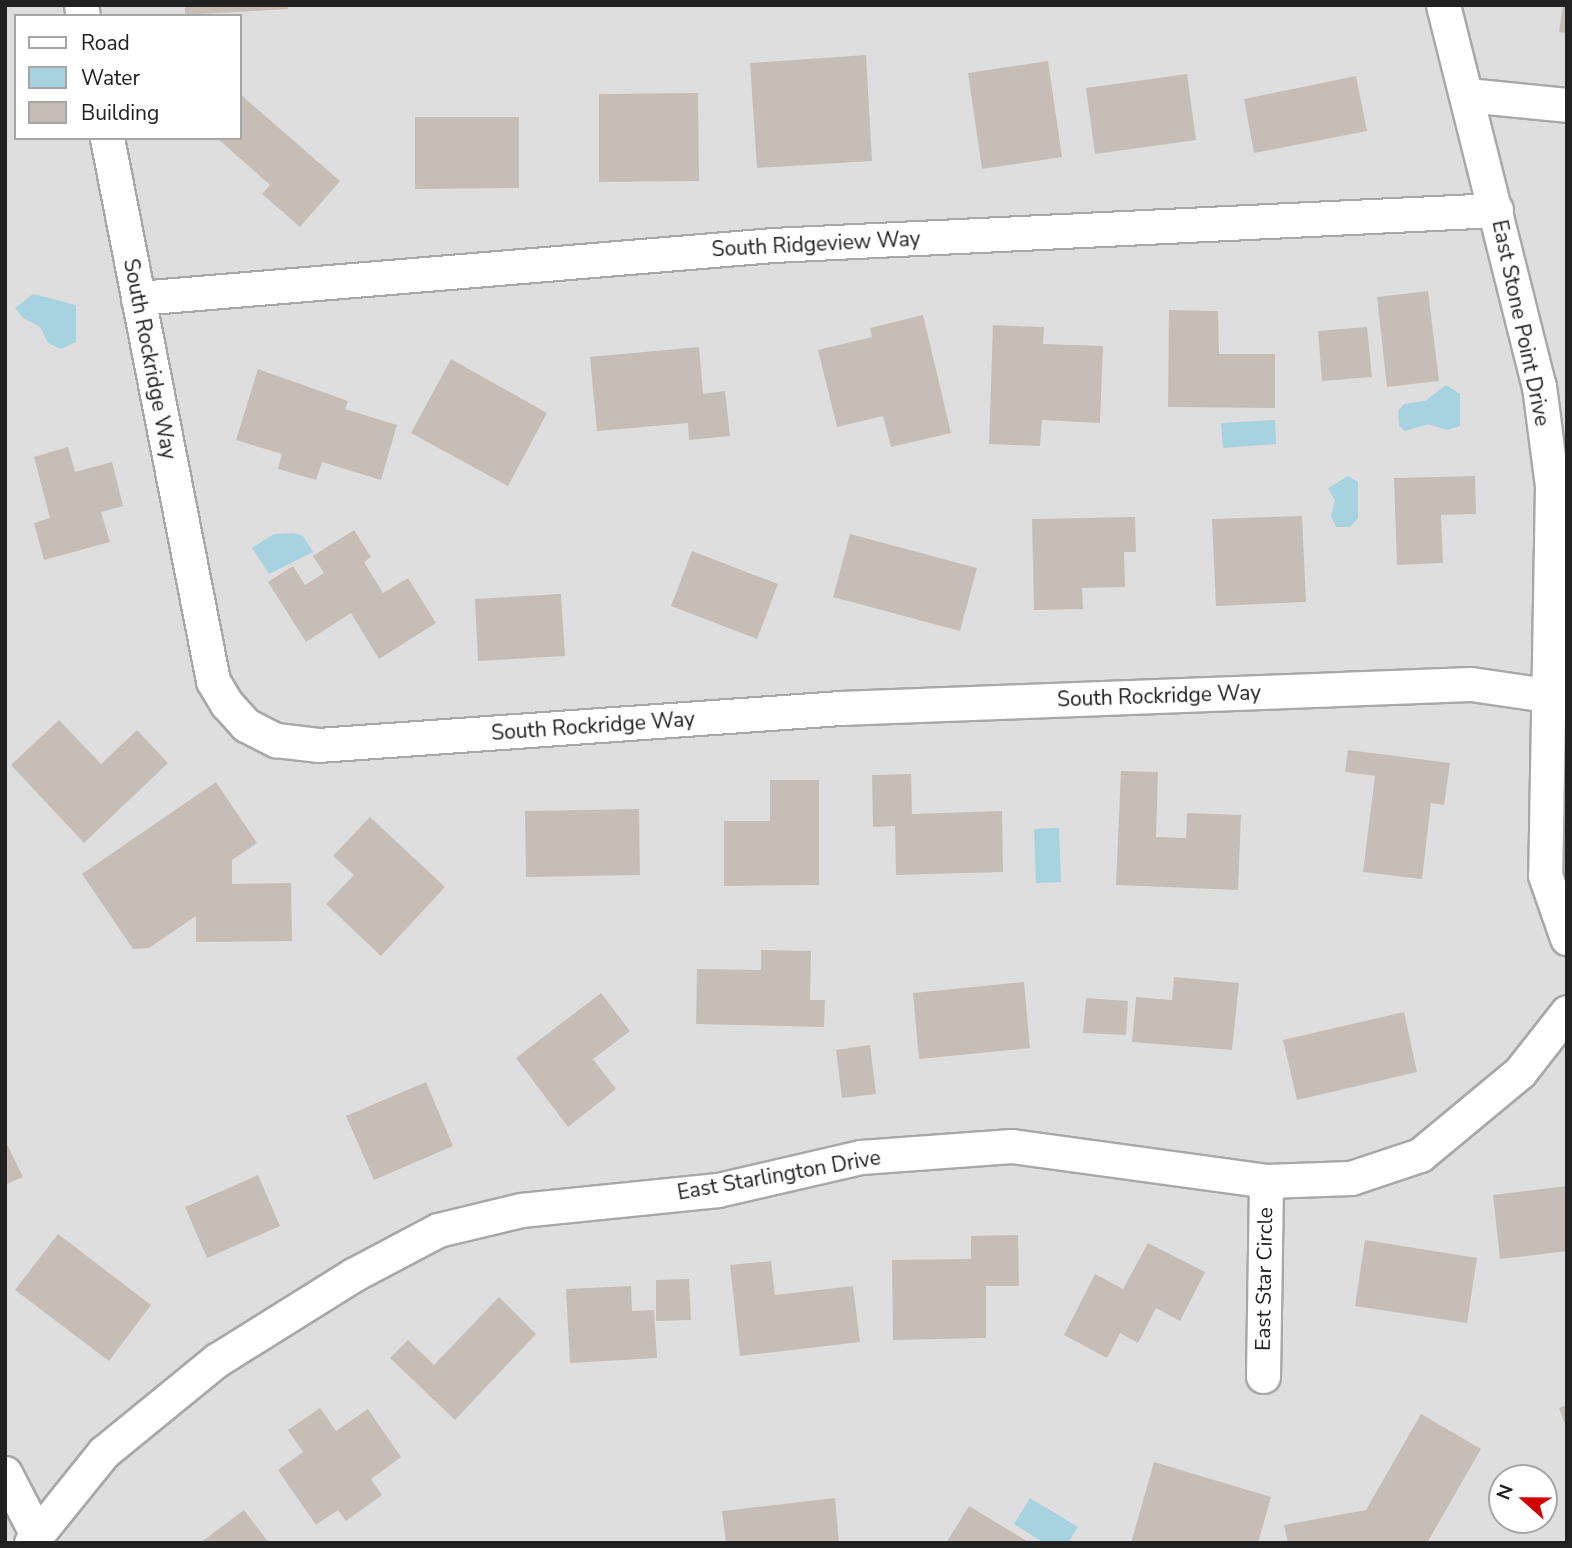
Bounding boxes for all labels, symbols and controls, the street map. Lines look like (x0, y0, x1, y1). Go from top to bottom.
legend (14, 14, 242, 140)
text: Road (81, 29, 130, 57)
text: Water (81, 64, 140, 92)
text: Building (81, 99, 159, 127)
street label: East Stone Point Drive (1487, 218, 1555, 428)
street label: South Ridgeview Way (711, 226, 921, 262)
street label: South Rockridge Way (118, 256, 182, 462)
street label: South Rockridge Way (1057, 680, 1261, 712)
street label: South Rockridge Way (490, 706, 696, 746)
street label: East Starlington Drive (675, 1145, 883, 1205)
street label: East Star Circle (1250, 1207, 1278, 1351)
north arrow (1488, 1464, 1558, 1534)
text: N (1491, 1481, 1520, 1503)

